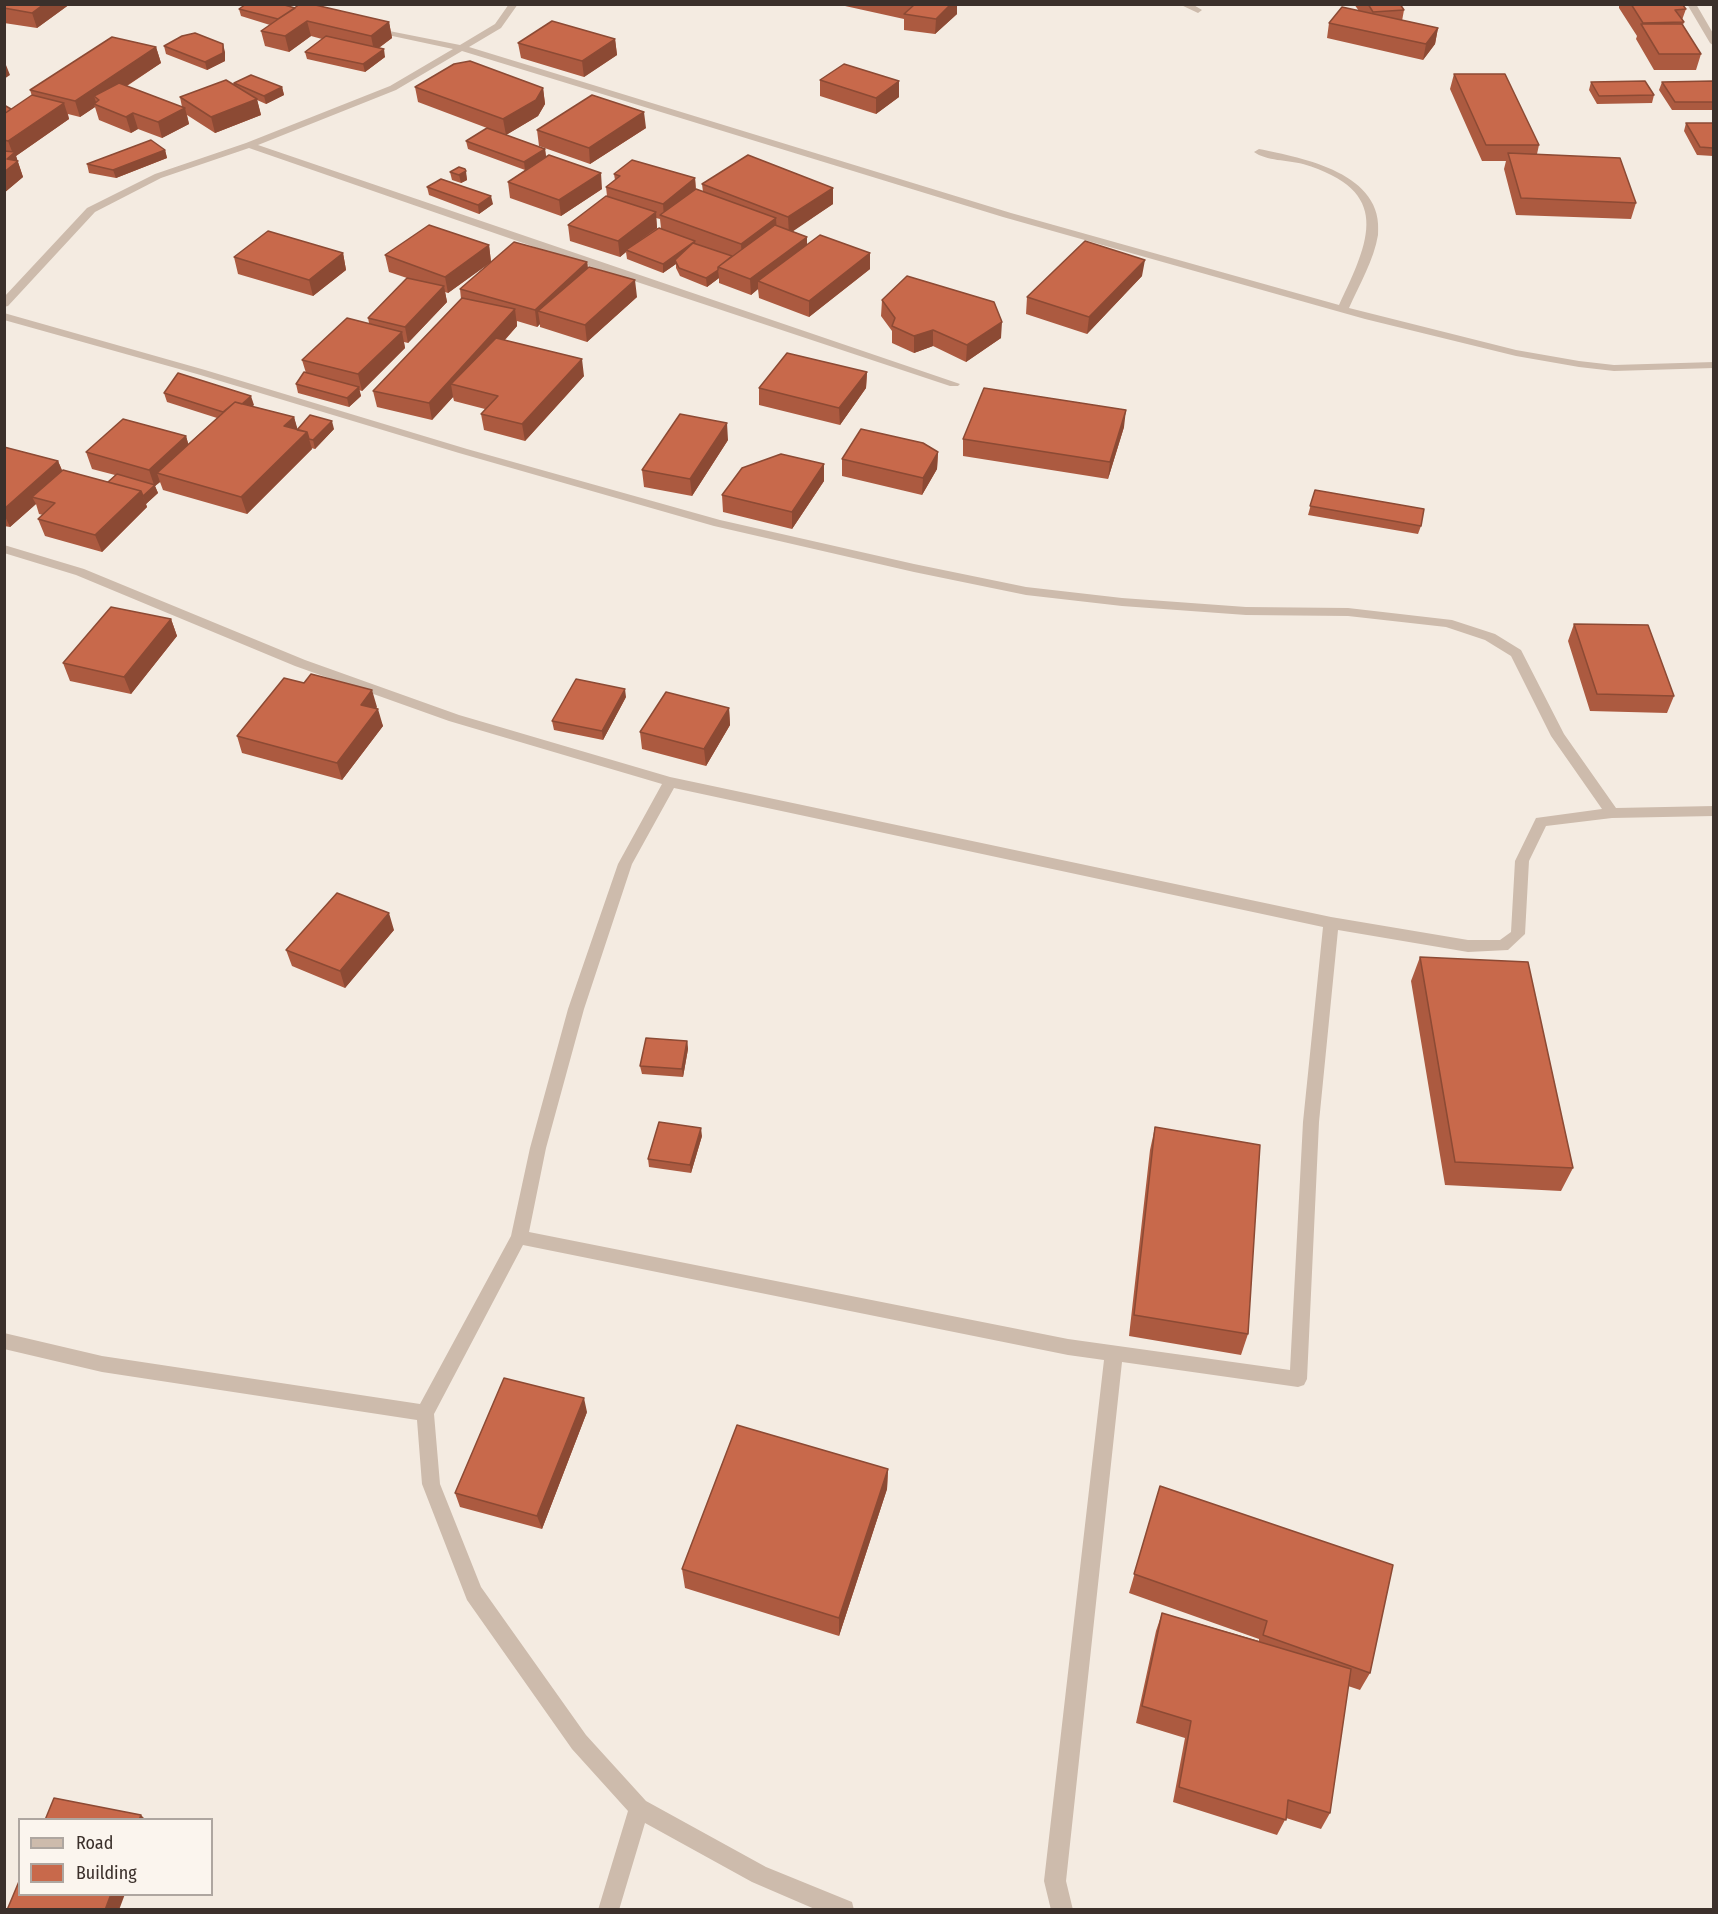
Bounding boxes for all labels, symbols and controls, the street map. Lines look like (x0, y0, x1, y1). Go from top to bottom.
legend (18, 1818, 213, 1896)
text: Road (76, 1832, 113, 1854)
text: Building (76, 1862, 137, 1884)

